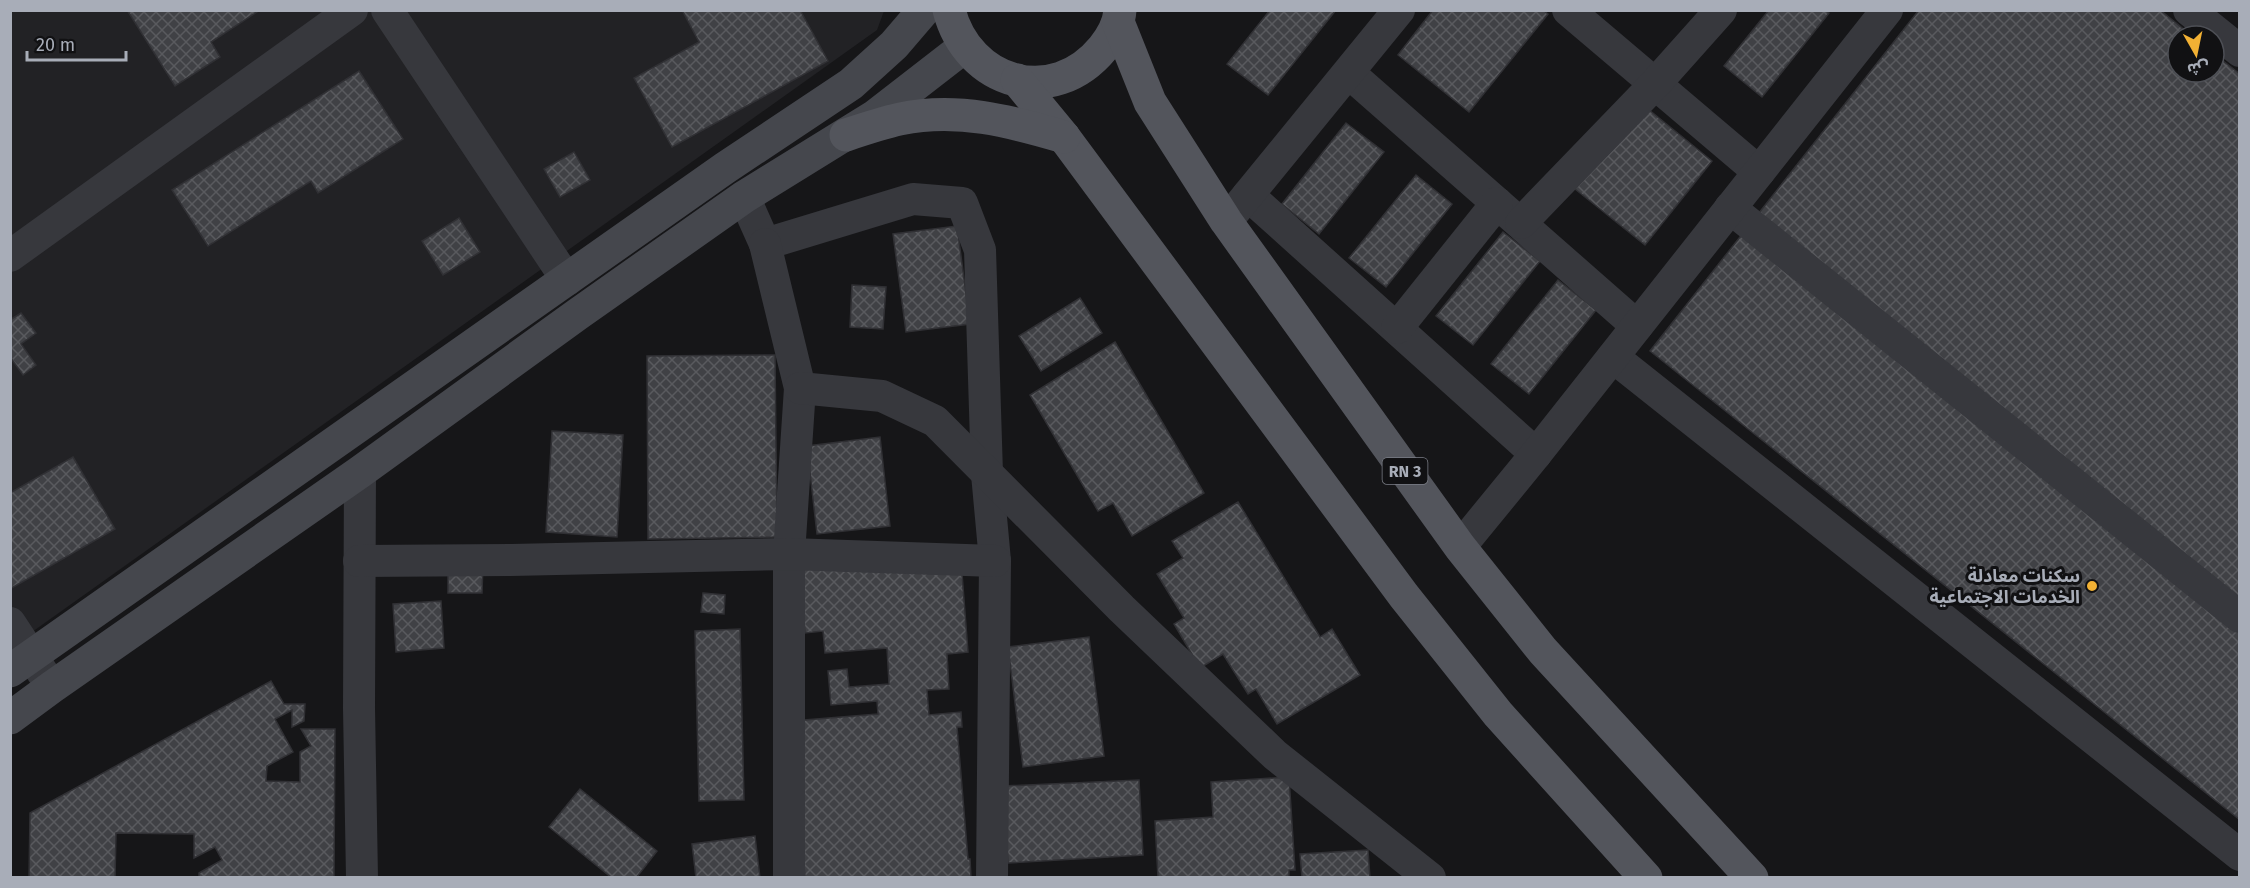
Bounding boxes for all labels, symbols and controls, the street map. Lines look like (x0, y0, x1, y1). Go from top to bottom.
scale bar (27, 24, 126, 62)
north arrow (2166, 24, 2226, 84)
text: 20 m (36, 34, 75, 56)
text: ش (2186, 57, 2211, 79)
road number: RN 3 (1382, 458, 1428, 484)
place label: سكنات معادلة الخدمات الاجتماعية (1929, 565, 2080, 608)
marker: سكنات معادلة الخدمات الاجتماعية (2085, 579, 2099, 593)

